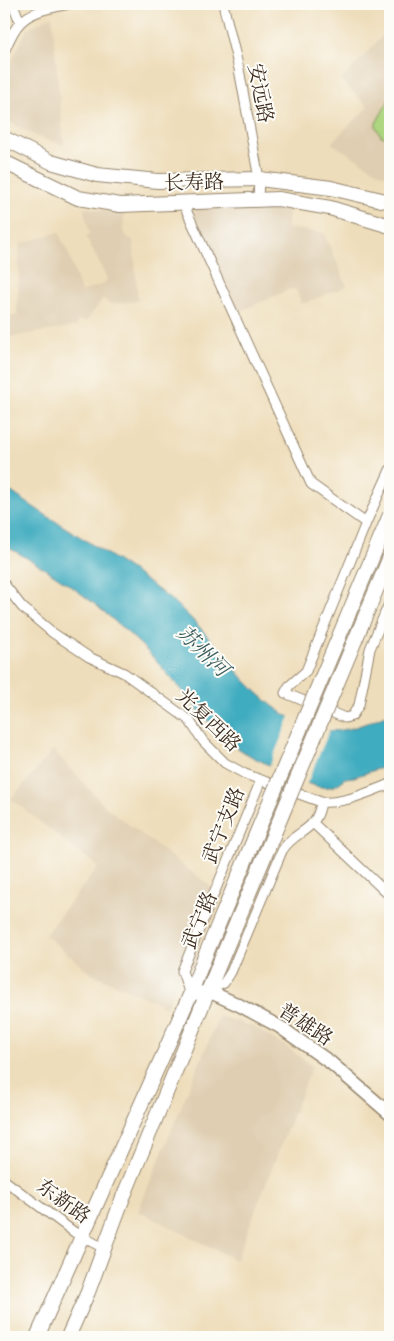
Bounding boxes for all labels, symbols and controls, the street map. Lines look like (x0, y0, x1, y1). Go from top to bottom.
street label: 安远路 (242, 61, 281, 125)
street label: 长寿路 (163, 166, 224, 197)
water label: 苏州河 (170, 618, 240, 686)
street label: 光复西路 (171, 681, 248, 758)
street label: 武宁支路 (194, 782, 251, 867)
street label: 武宁路 (173, 887, 224, 953)
street label: 普雄路 (273, 995, 339, 1052)
street label: 东新路 (32, 1171, 97, 1230)

